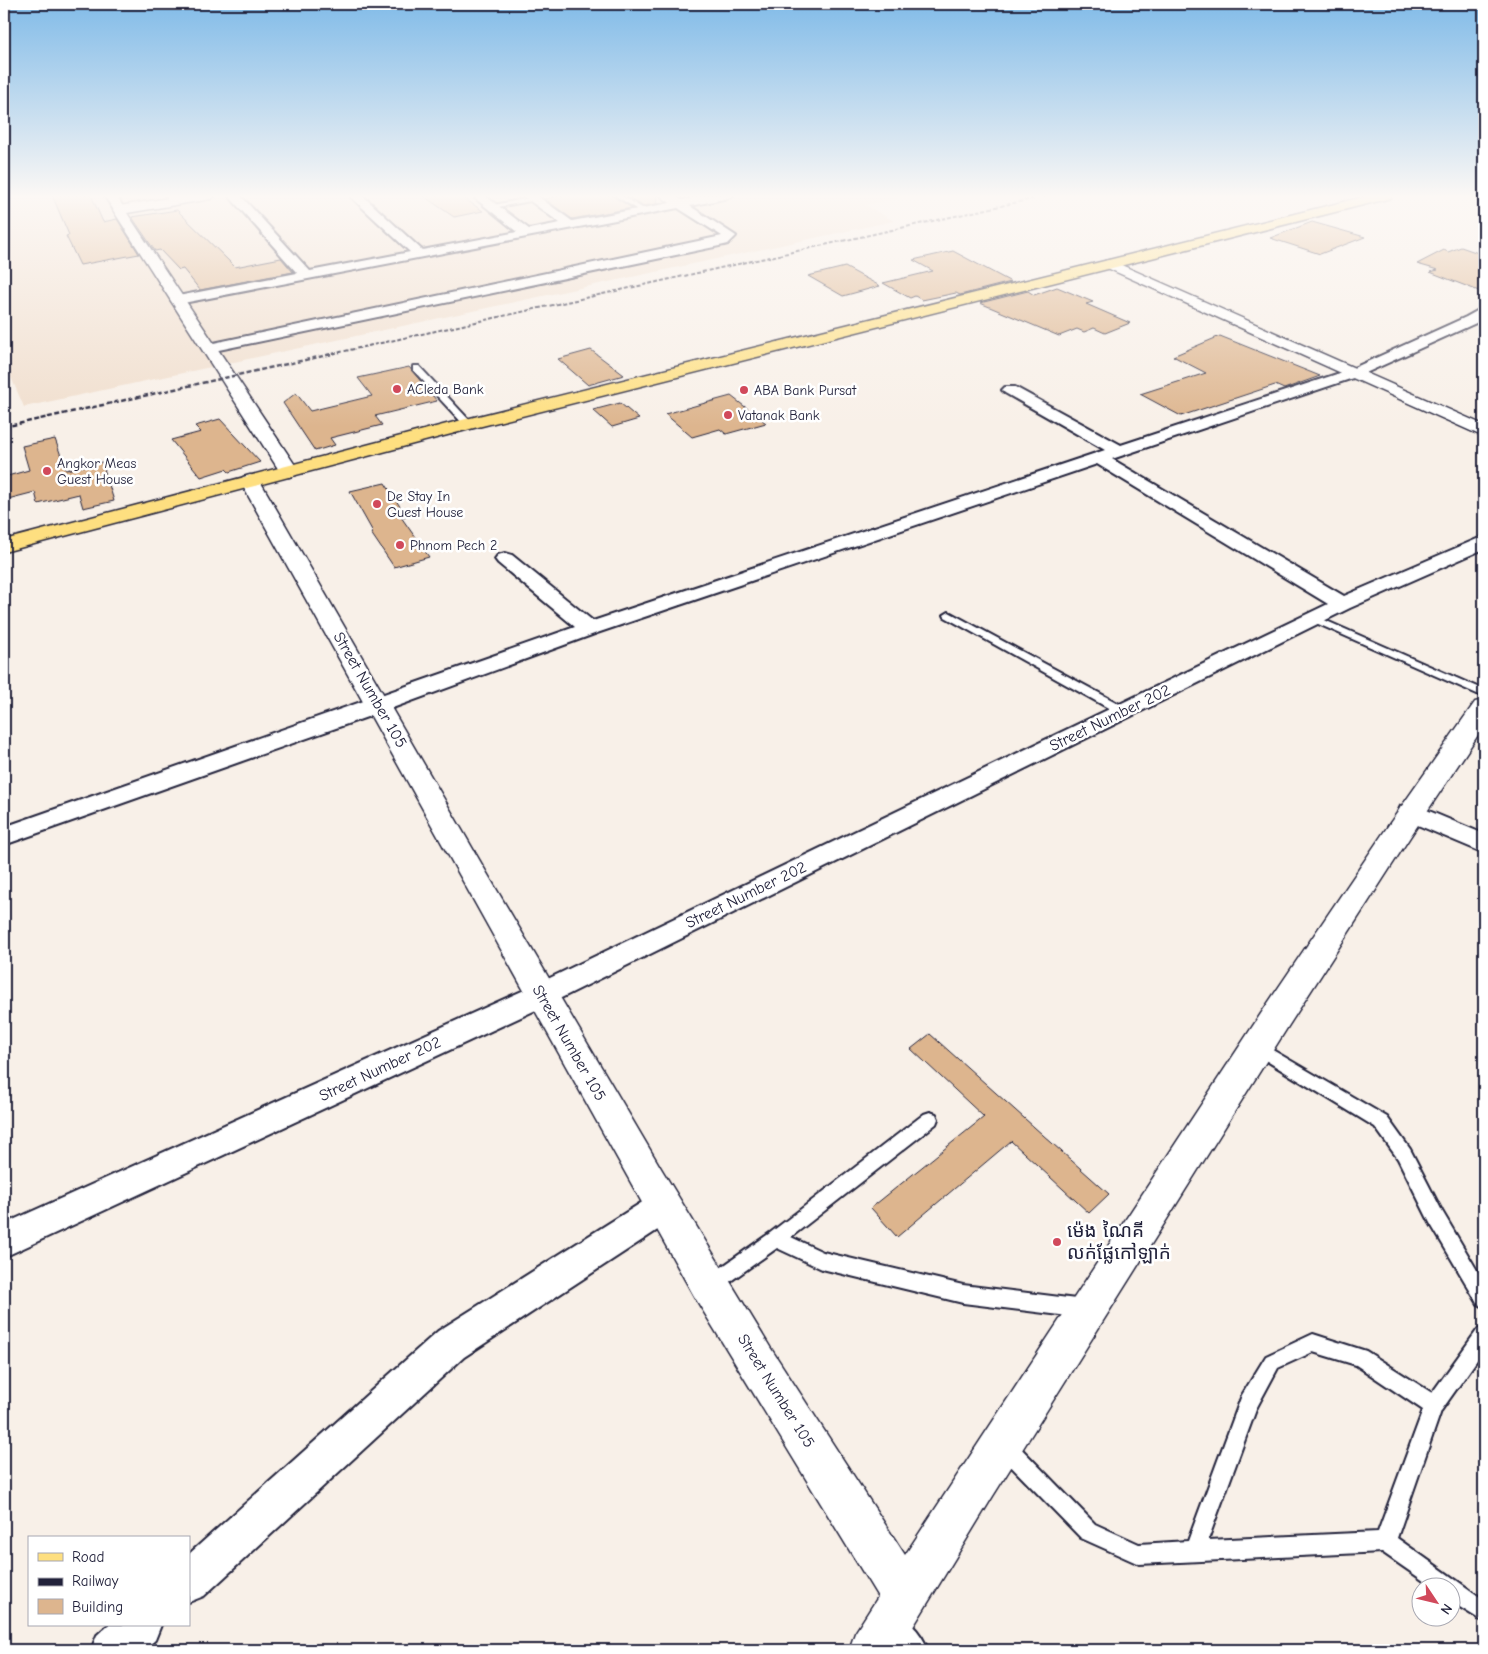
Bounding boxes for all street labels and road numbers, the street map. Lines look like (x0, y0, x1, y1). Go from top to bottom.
street label: Street Number 105 (330, 629, 410, 751)
street label: Street Number 202 (1047, 681, 1173, 755)
street label: Street Number 202 (683, 858, 809, 932)
street label: Street Number 105 (529, 982, 609, 1104)
street label: Street Number 202 (316, 1033, 444, 1105)
street label: Street Number 105 (734, 1331, 818, 1451)

